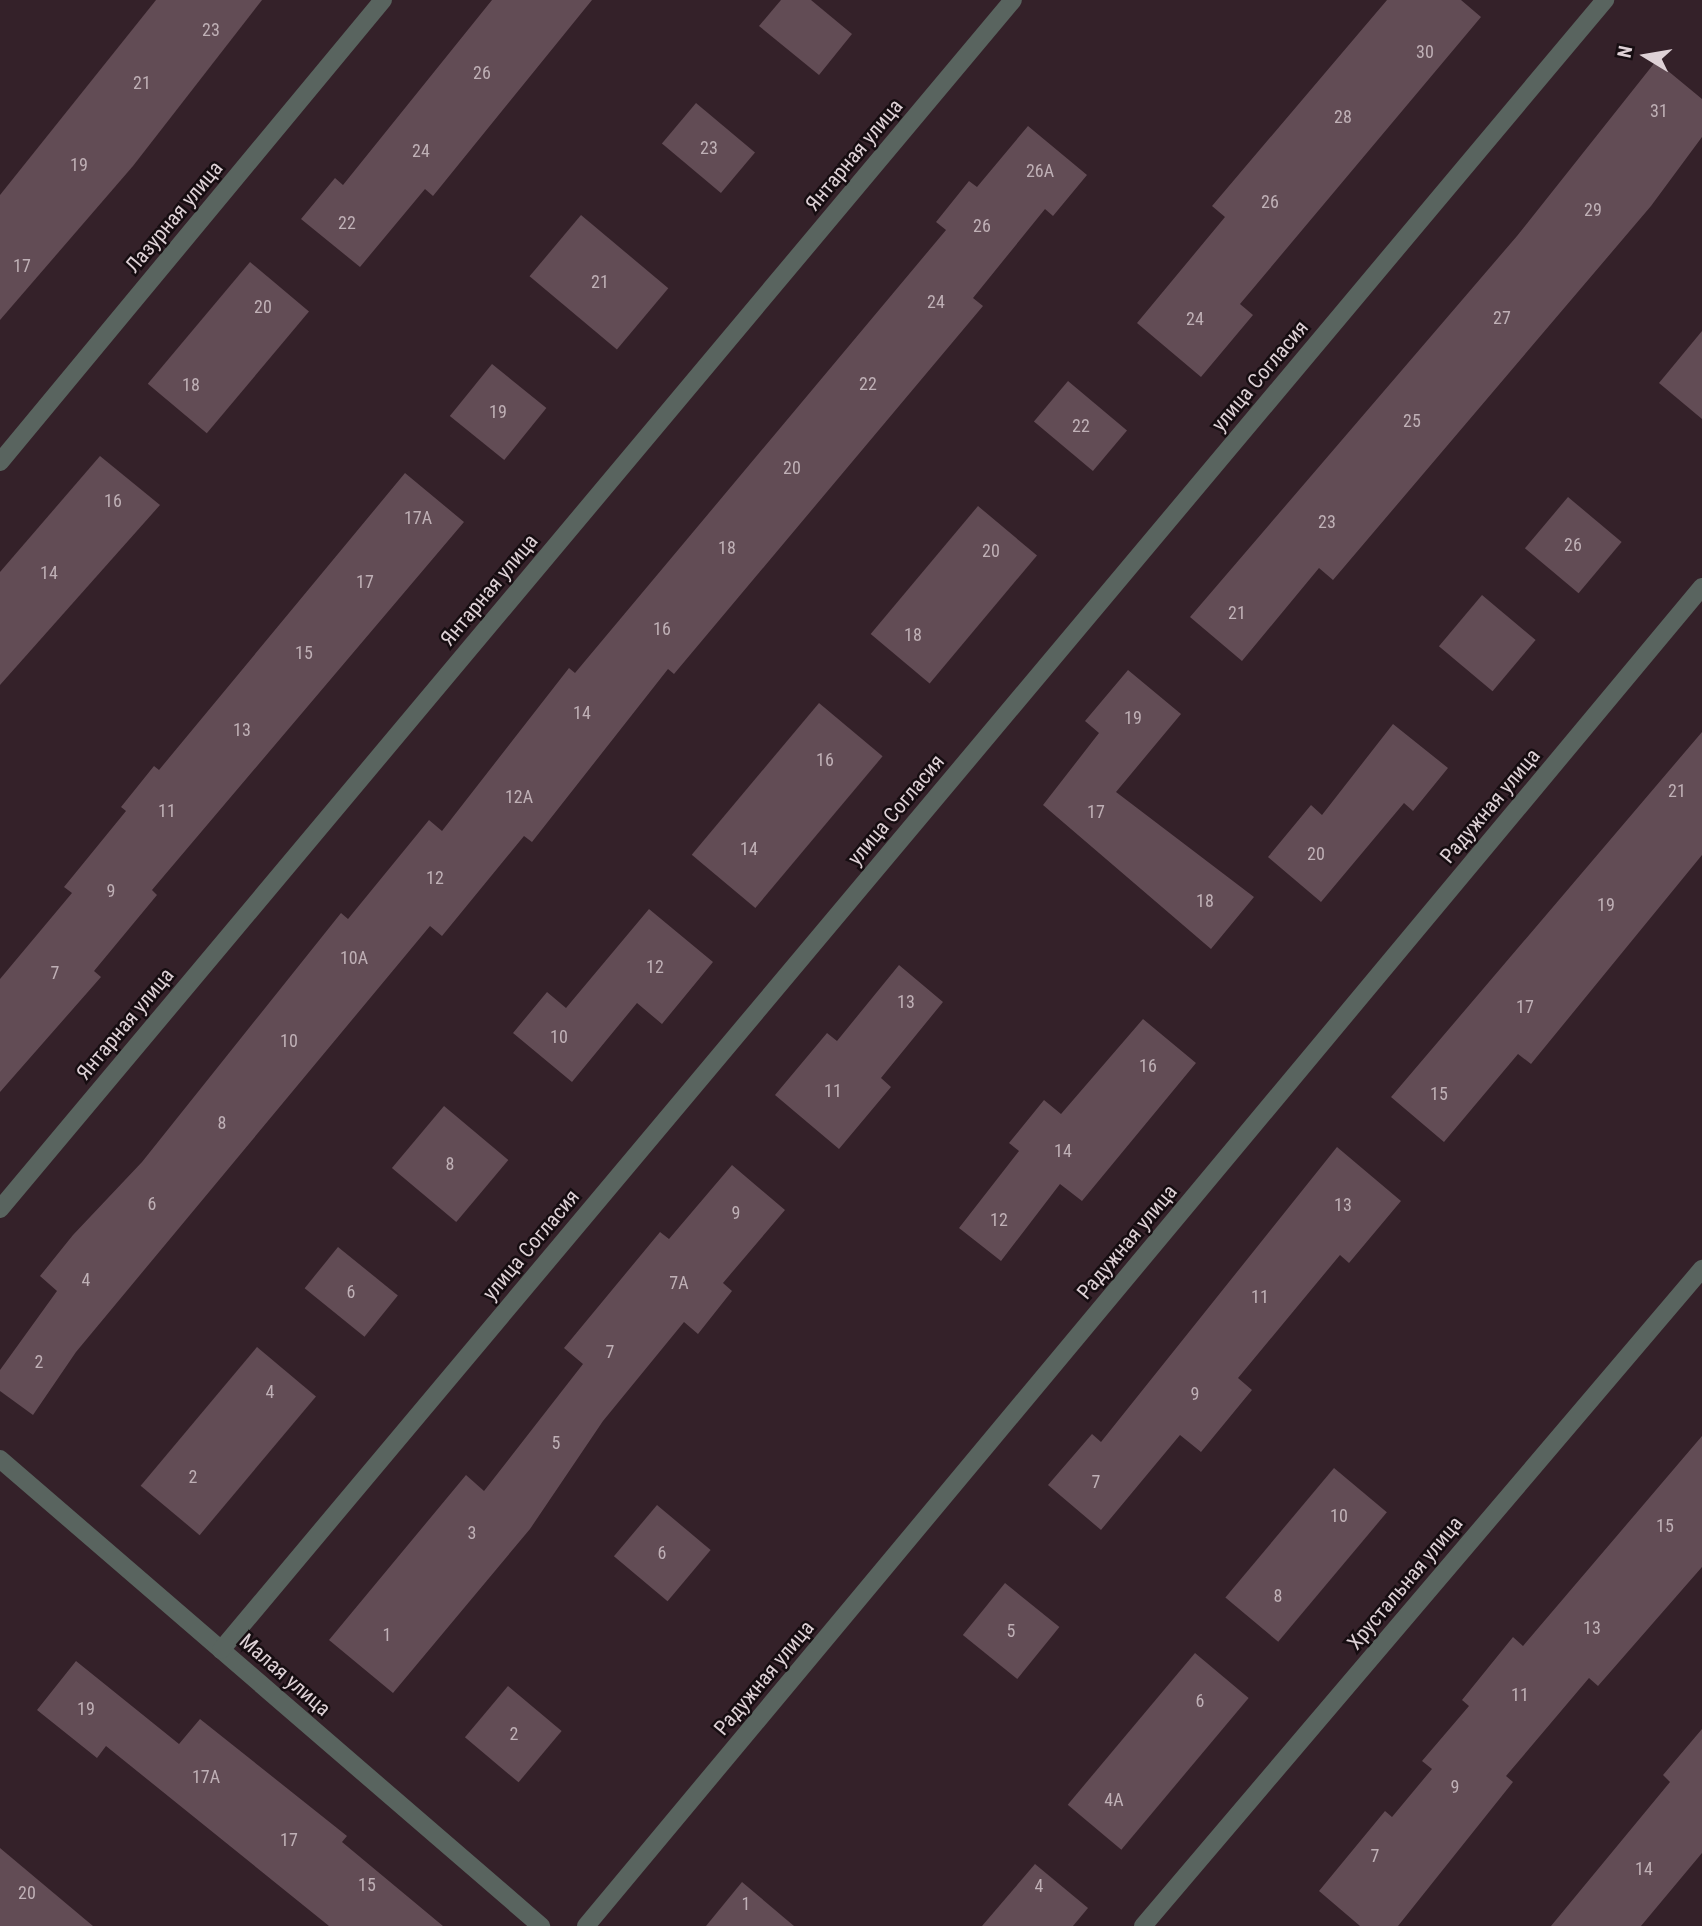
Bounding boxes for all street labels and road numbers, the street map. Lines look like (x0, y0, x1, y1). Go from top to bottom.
street label: Янтарная улица (800, 94, 908, 216)
street label: Лазурная улица (120, 156, 228, 278)
street label: улица Согласия (1206, 316, 1314, 436)
street label: Янтарная улица (435, 529, 543, 651)
street label: Радужная улица (1435, 744, 1545, 868)
street label: улица Согласия (842, 750, 950, 870)
street label: Янтарная улица (71, 963, 179, 1085)
street label: Радужная улица (1072, 1180, 1182, 1304)
street label: улица Согласия (477, 1185, 585, 1305)
street label: Хрустальная улица (1342, 1511, 1468, 1655)
street label: Радужная улица (709, 1616, 819, 1740)
street label: Малая улица (234, 1629, 336, 1721)

